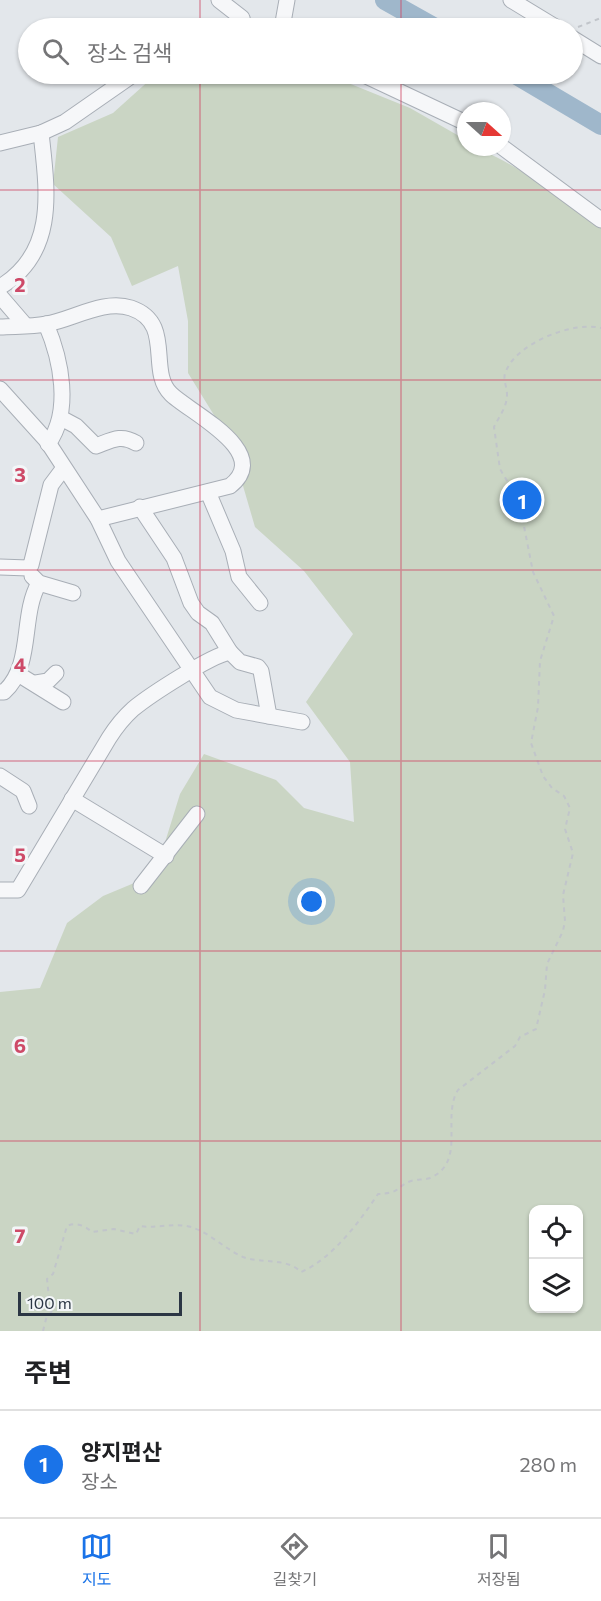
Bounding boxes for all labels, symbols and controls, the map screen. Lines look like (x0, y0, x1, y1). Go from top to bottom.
search box (18, 18, 583, 84)
icon: search (39, 35, 72, 68)
text: 장소 검색 (87, 39, 172, 66)
north arrow (457, 102, 511, 156)
text: 2 (14, 272, 26, 296)
text: 3 (14, 462, 26, 486)
pin: 1 (502, 478, 542, 522)
text: 4 (14, 652, 26, 676)
text: 5 (14, 842, 26, 866)
your location (297, 887, 326, 916)
text: 6 (14, 1033, 26, 1057)
map controls (529, 1205, 583, 1313)
button: locate (529, 1205, 583, 1259)
text: 7 (15, 1223, 26, 1247)
button: layers (529, 1259, 583, 1313)
scale bar (18, 1289, 182, 1316)
text: 100 m (27, 1293, 72, 1312)
text: 주변 (24, 1356, 72, 1387)
text: 양지편산 (81, 1438, 162, 1465)
text: 1 (39, 1452, 48, 1476)
text: 280 m (519, 1452, 577, 1476)
text: 장소 (81, 1469, 118, 1493)
tab: 지도 (80, 1530, 113, 1590)
tab: 길찾기 (273, 1530, 317, 1590)
tab: 저장됨 (477, 1530, 521, 1590)

